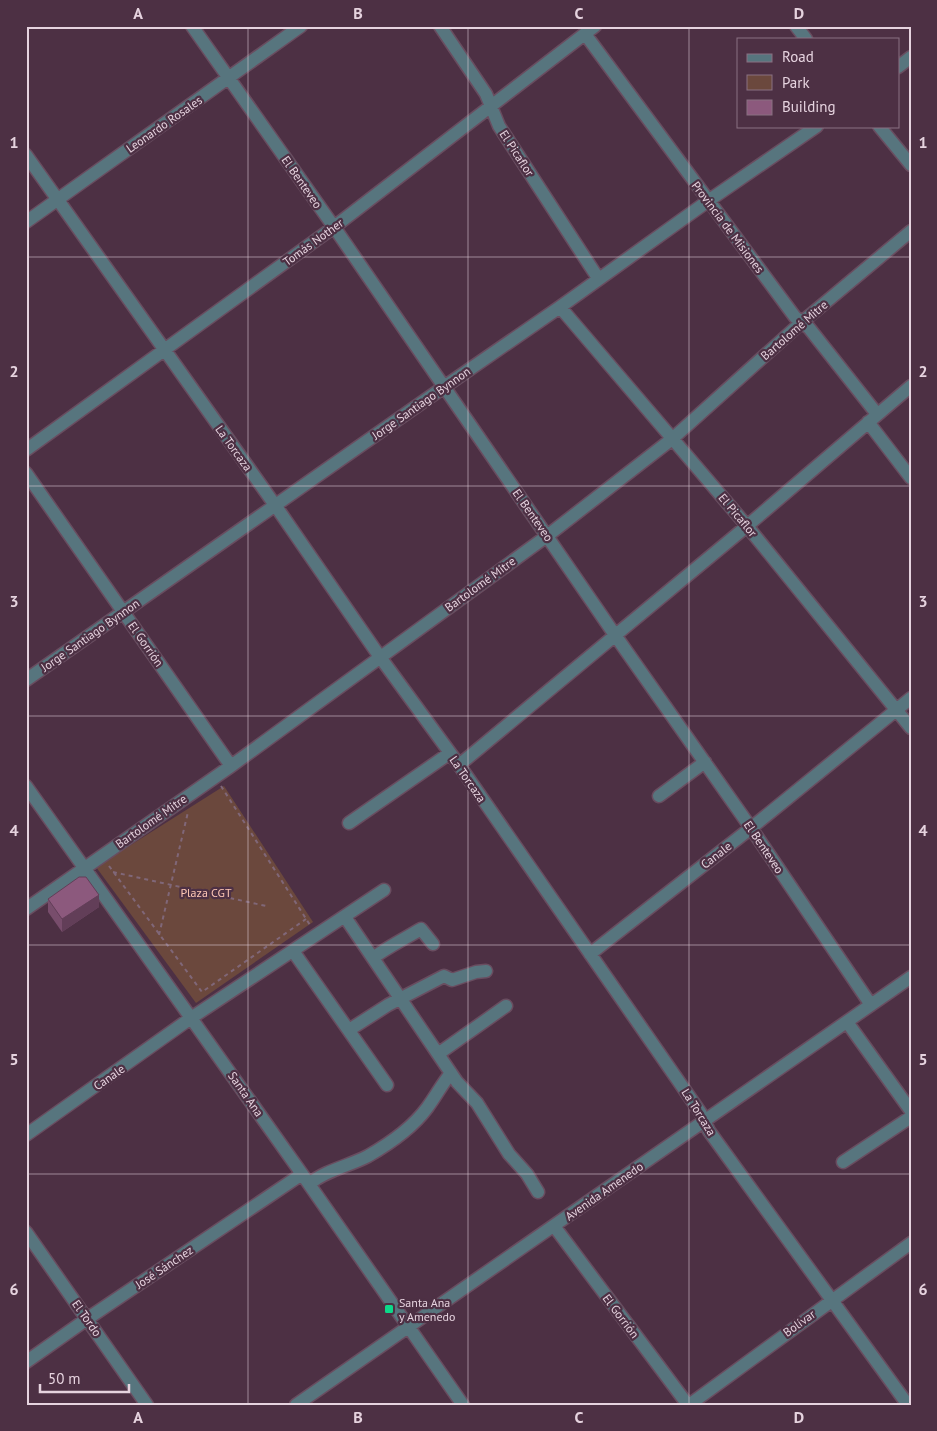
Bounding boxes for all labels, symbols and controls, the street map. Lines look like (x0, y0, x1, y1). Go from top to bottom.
text: A (133, 3, 143, 23)
text: B (353, 3, 363, 23)
text: C (575, 3, 584, 23)
text: D (794, 3, 804, 23)
legend (737, 38, 900, 128)
text: Road (782, 47, 814, 66)
text: Park (782, 73, 810, 92)
street label: Leonardo Rosales (123, 92, 205, 156)
text: Building (782, 97, 836, 116)
street label: El Picaflor (497, 127, 537, 179)
text: 1 (9, 132, 19, 152)
text: 1 (918, 132, 928, 152)
street label: El Benteveo (278, 153, 326, 211)
street label: Provincia de Misiones (689, 178, 767, 276)
street label: Tomás Nother (280, 215, 346, 269)
street label: Bartolomé Mitre (757, 297, 831, 363)
text: 2 (9, 361, 19, 381)
text: 2 (918, 361, 928, 381)
street label: Jorge Santiago Bynnon (368, 363, 473, 443)
street label: La Torcaza (212, 422, 256, 474)
street label: El Benteveo (509, 486, 557, 544)
street label: El Picaflor (716, 490, 760, 540)
street label: Bartolomé Mitre (442, 553, 518, 615)
text: 3 (9, 591, 19, 611)
text: 3 (918, 591, 928, 611)
street label: Jorge Santiago Bynnon (37, 595, 142, 675)
street label: El Gorrión (125, 619, 167, 669)
street label: La Torcaza (447, 753, 489, 805)
street label: Bartolomé Mitre (112, 791, 190, 851)
street label: El Benteveo (741, 818, 787, 876)
text: 4 (9, 820, 19, 840)
text: 4 (918, 820, 928, 840)
street label: Canale (698, 838, 734, 872)
park label: Plaza CGT (180, 885, 232, 900)
text: 5 (9, 1049, 19, 1069)
text: 5 (918, 1049, 928, 1069)
street label: Canale (90, 1061, 128, 1093)
street label: Santa Ana (225, 1069, 267, 1119)
street label: La Torcaza (679, 1086, 719, 1139)
street label: Avenida Amenedo (562, 1159, 646, 1223)
street label: José Sánchez (131, 1242, 196, 1292)
text: 6 (9, 1279, 19, 1299)
text: 6 (918, 1279, 928, 1299)
street label: El Gorrión (600, 1291, 642, 1341)
place label: Santa Ana y Amenedo (399, 1295, 455, 1324)
street label: El Tordo (69, 1297, 105, 1339)
marker: Santa Ana y Amenedo (383, 1303, 395, 1315)
street label: Bolívar (780, 1306, 818, 1340)
scale bar (40, 1361, 129, 1393)
text: 50 m (48, 1369, 81, 1388)
text: A (133, 1407, 143, 1427)
text: B (353, 1407, 363, 1427)
text: C (575, 1407, 584, 1427)
text: D (794, 1407, 804, 1427)

